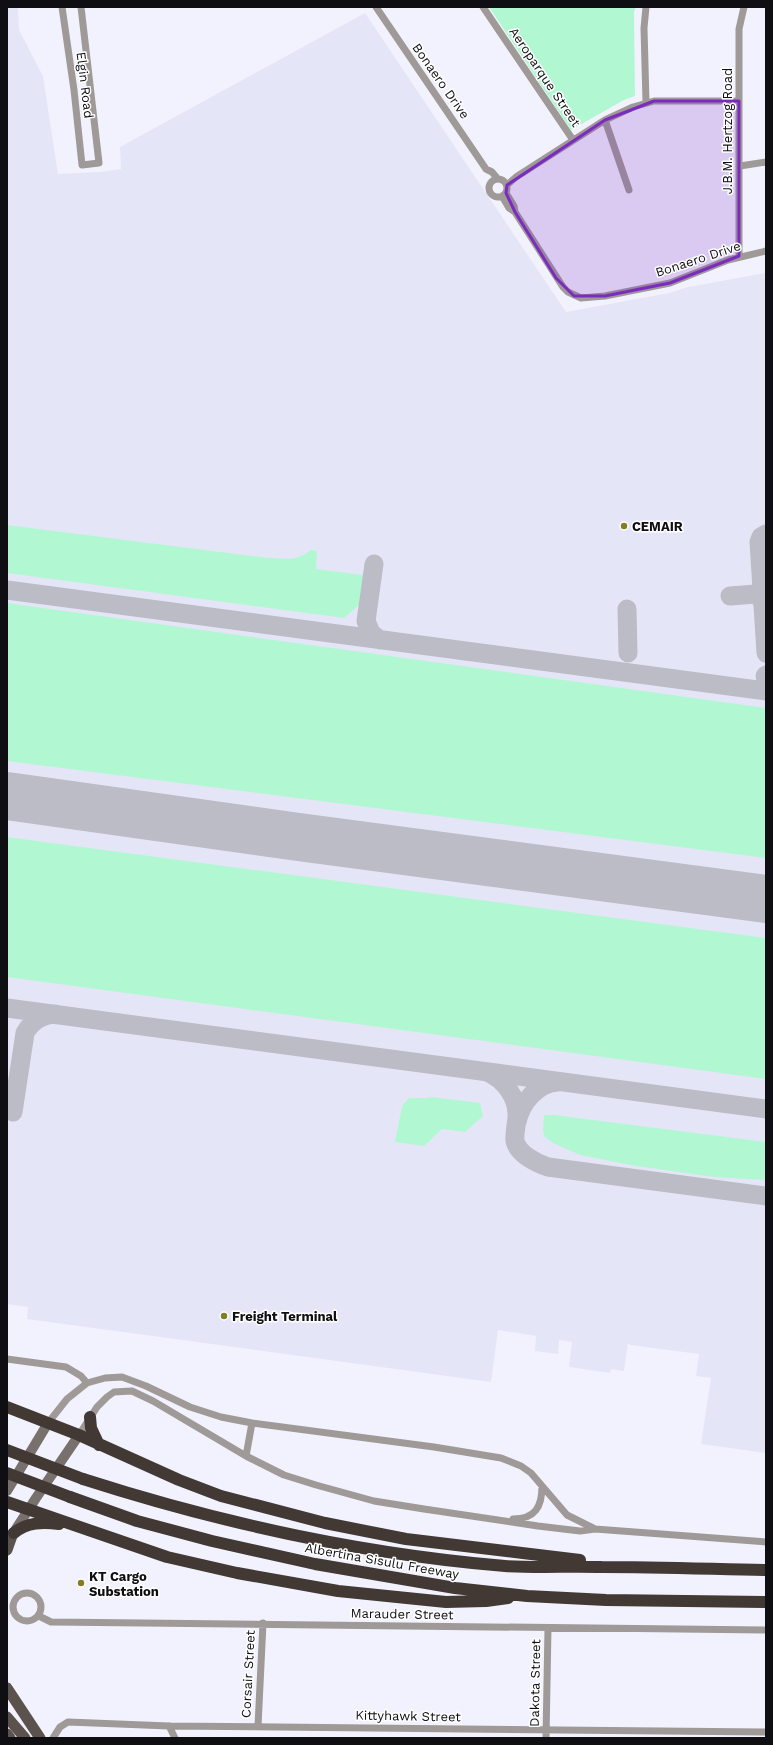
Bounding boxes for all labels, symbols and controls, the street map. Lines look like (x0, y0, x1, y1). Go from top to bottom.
street label: Aeroparque Street (506, 24, 584, 130)
street label: Bonaero Drive (409, 40, 473, 122)
street label: Elgin Road (73, 51, 97, 119)
street label: J.B.M. Hertzog Road (720, 68, 735, 194)
street label: Bonaero Drive (653, 238, 743, 280)
place label: CEMAIR (632, 519, 683, 534)
marker: CEMAIR (619, 521, 629, 531)
place label: Freight Terminal (232, 1309, 338, 1324)
marker: Freight Terminal (219, 1311, 229, 1321)
street label: Albertina Sisulu Freeway (304, 1540, 461, 1582)
place label: KT Cargo Substation (89, 1569, 159, 1599)
marker: KT Cargo Substation (76, 1578, 86, 1588)
street label: Marauder Street (350, 1606, 454, 1622)
street label: Corsair Street (238, 1629, 258, 1718)
street label: Dakota Street (527, 1639, 543, 1727)
street label: Kittyhawk Street (355, 1708, 461, 1724)

